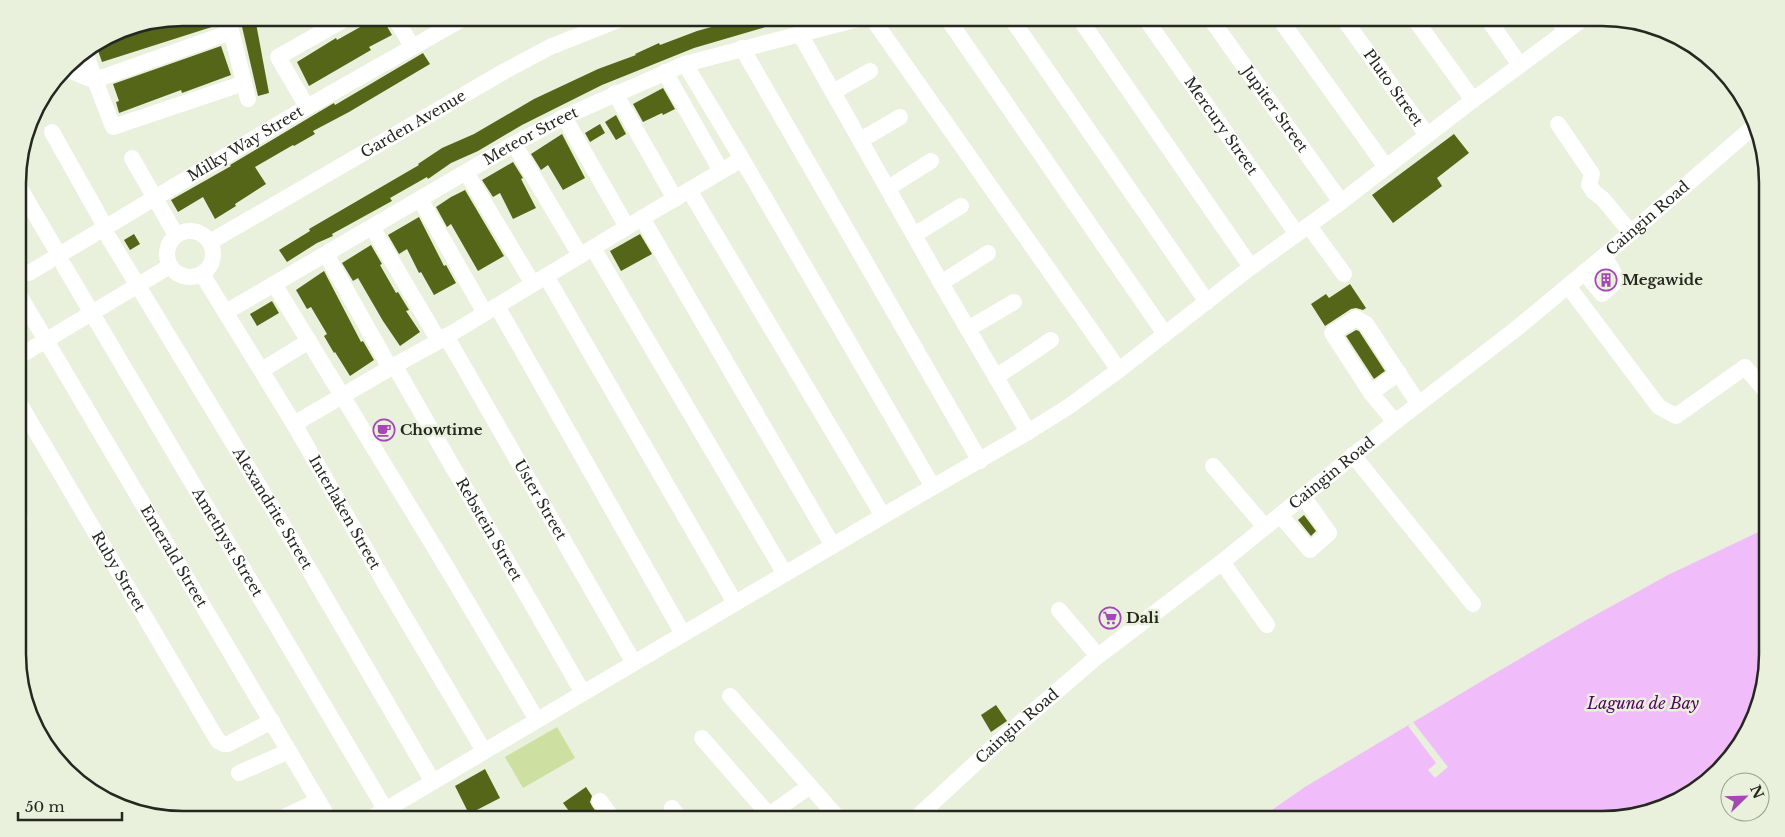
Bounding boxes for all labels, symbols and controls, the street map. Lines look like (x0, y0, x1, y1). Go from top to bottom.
street label: Pluto Street (1360, 45, 1428, 130)
street label: Jupiter Street (1237, 60, 1313, 156)
street label: Mercury Street (1180, 73, 1263, 179)
street label: Garden Avenue (357, 86, 469, 162)
street label: Milky Way Street (184, 101, 307, 185)
street label: Meteor Street (480, 102, 581, 169)
street label: Caingin Road (1602, 176, 1693, 259)
building icon: Megawide (1594, 268, 1618, 292)
place label: Megawide (1622, 270, 1703, 289)
cafe icon: Chowtime (372, 418, 396, 442)
place label: Chowtime (400, 420, 483, 439)
street label: Caingin Road (1285, 432, 1378, 513)
street label: Alexandrite Street (228, 443, 317, 573)
street label: Interlaken Street (305, 452, 385, 573)
street label: Uster Street (510, 456, 571, 544)
street label: Rebstein Street (452, 474, 527, 585)
street label: Amethyst Street (188, 483, 268, 600)
street label: Emerald Street (137, 502, 212, 611)
street label: Ruby Street (88, 528, 150, 615)
supermarket icon: Dali (1098, 606, 1122, 630)
place label: Dali (1126, 608, 1160, 627)
street label: Caingin Road (971, 684, 1062, 767)
water label: Laguna de Bay (1586, 693, 1700, 713)
north arrow (1720, 772, 1770, 822)
text: N (1746, 782, 1768, 801)
scale bar (18, 790, 121, 822)
text: 50 m (25, 797, 65, 816)

